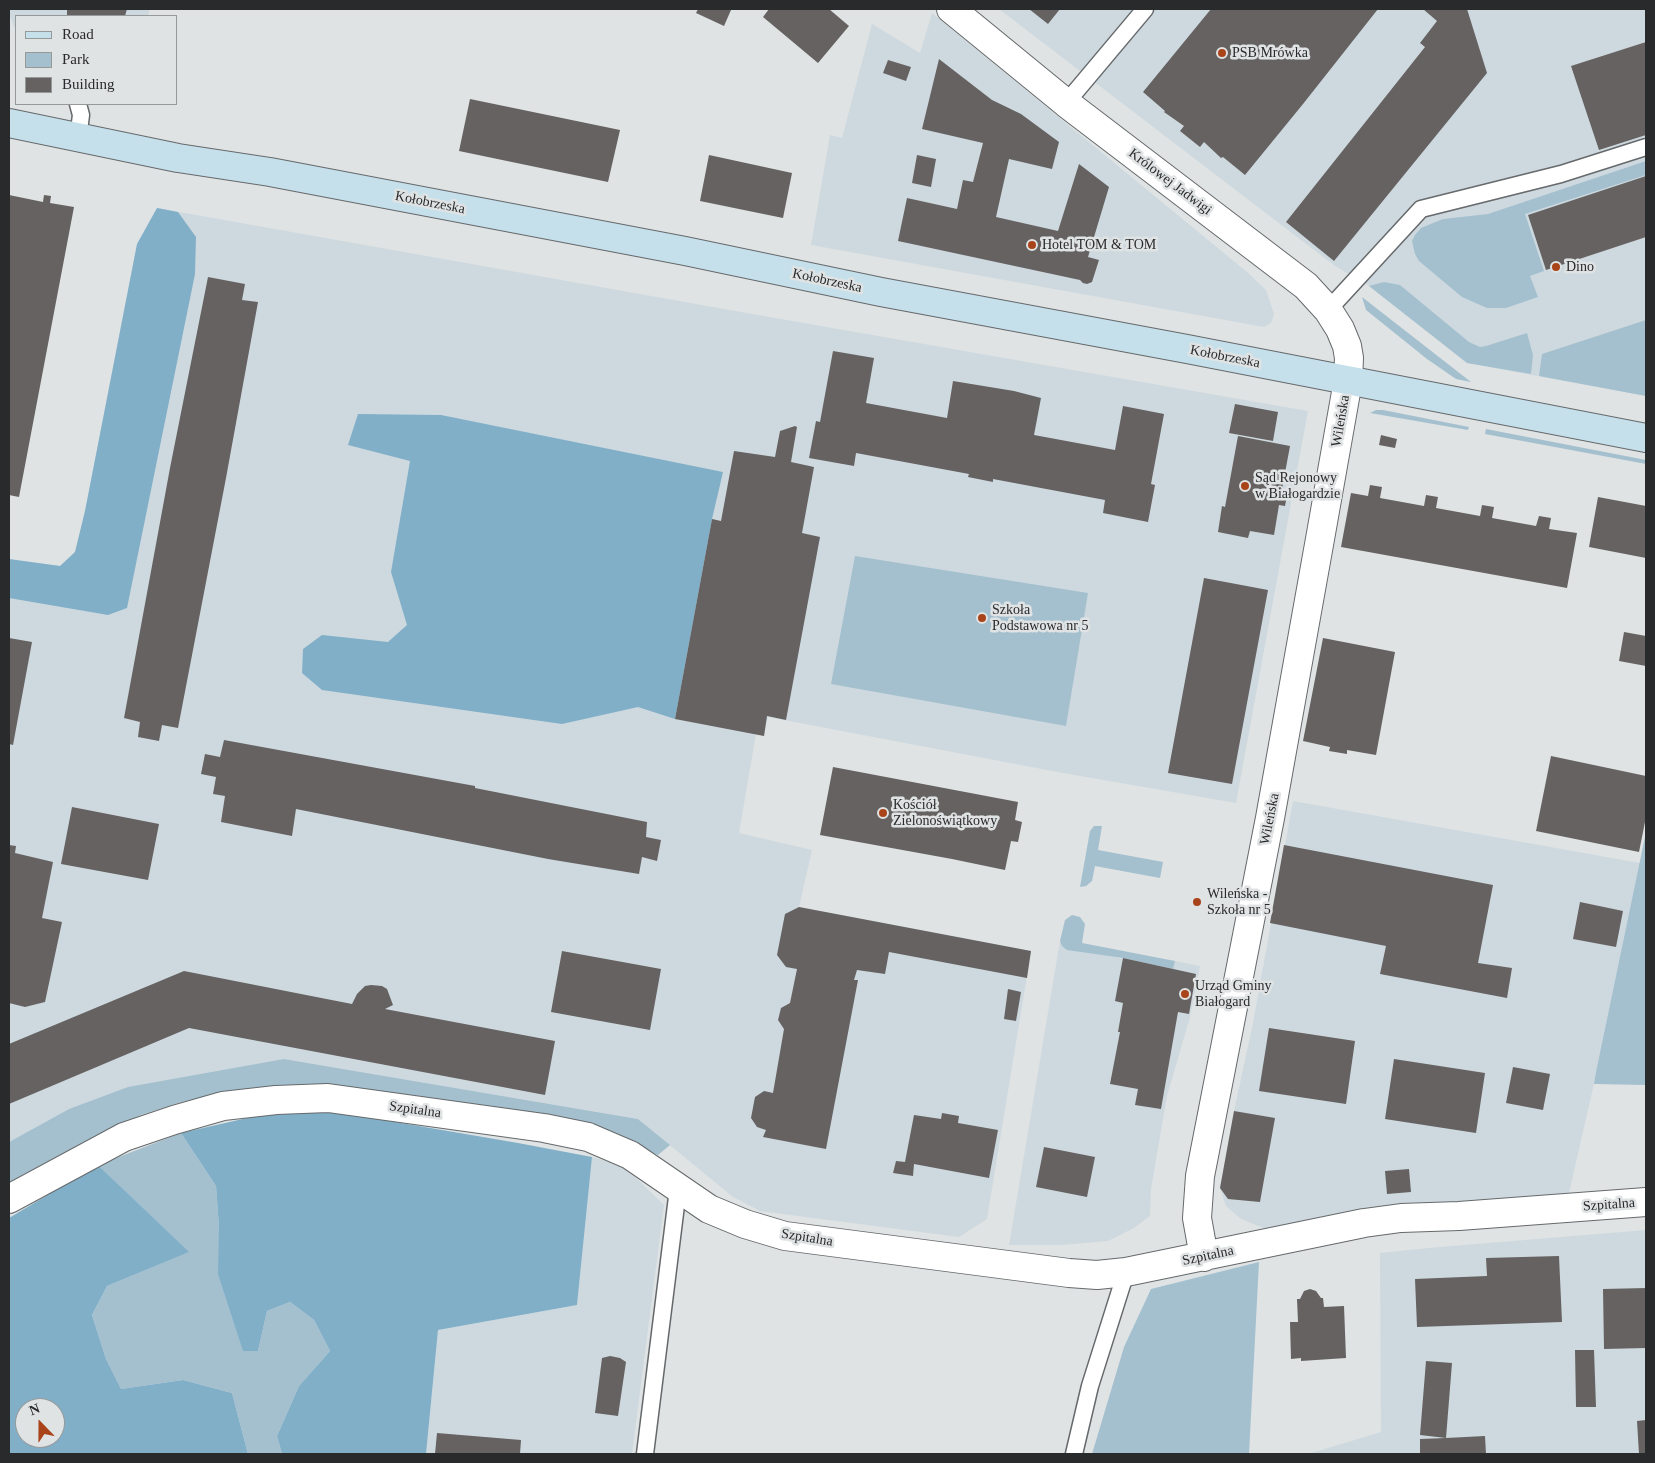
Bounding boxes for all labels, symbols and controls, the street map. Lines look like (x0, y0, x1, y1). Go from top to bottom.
legend (15, 15, 178, 105)
text: Road (62, 26, 94, 42)
place label: PSB Mrówka (1232, 45, 1308, 61)
marker: PSB Mrówka (1216, 47, 1228, 59)
text: Park (62, 51, 90, 67)
text: Building (62, 76, 115, 92)
street label: Królowej Jadwigi (1125, 145, 1215, 219)
street label: Kołobrzeska (394, 188, 466, 218)
place label: Hotel TOM & TOM (1042, 237, 1156, 253)
marker: Hotel TOM & TOM (1026, 239, 1038, 251)
place label: Dino (1566, 259, 1594, 275)
marker: Dino (1550, 261, 1562, 273)
street label: Kołobrzeska (791, 265, 863, 297)
street label: Kołobrzeska (1189, 342, 1261, 372)
street label: Wileńska (1328, 394, 1354, 448)
place label: Sąd Rejonowy w Białogardzie (1255, 470, 1340, 502)
marker: Sąd Rejonowy w Białogardzie (1239, 480, 1251, 492)
place label: Szkoła Podstawowa nr 5 (992, 602, 1088, 634)
marker: Szkoła Podstawowa nr 5 (976, 612, 988, 624)
street label: Wileńska (1257, 792, 1283, 846)
place label: Kościół Zielonoświątkowy (893, 797, 997, 830)
marker: Kościół Zielonoświątkowy (877, 807, 889, 819)
place label: Wileńska - Szkoła nr 5 (1207, 886, 1271, 919)
marker: Wileńska - Szkoła nr 5 (1191, 896, 1203, 908)
place label: Urząd Gminy Białogard (1195, 978, 1272, 1010)
marker: Urząd Gminy Białogard (1179, 988, 1191, 1000)
street label: Szpitalna (388, 1098, 442, 1122)
street label: Szpitalna (1582, 1195, 1636, 1215)
street label: Szpitalna (780, 1226, 834, 1250)
street label: Szpitalna (1181, 1242, 1235, 1270)
north arrow (15, 1398, 65, 1448)
text: N (27, 1401, 42, 1418)

